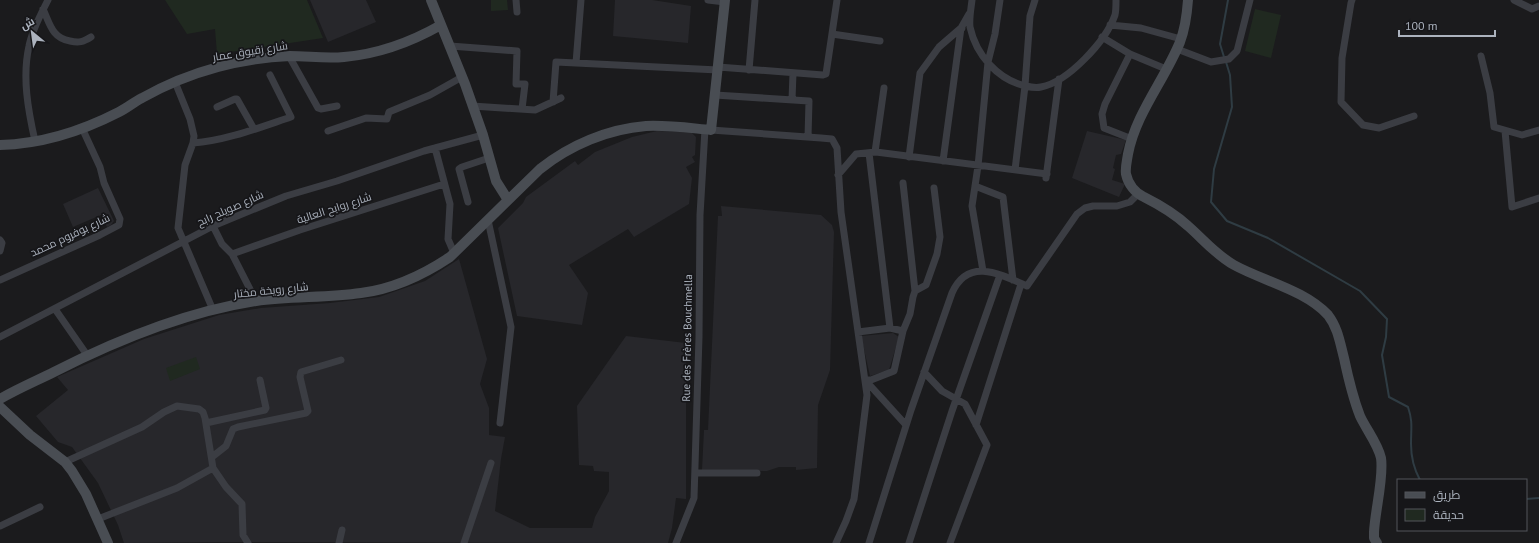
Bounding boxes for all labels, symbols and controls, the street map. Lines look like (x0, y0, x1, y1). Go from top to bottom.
north arrow (12, 12, 52, 52)
scale bar (1399, 12, 1495, 38)
text: ش (18, 14, 37, 33)
text: 100 m (1405, 18, 1438, 33)
street label: شارع زقيوق عمار (210, 38, 289, 65)
street label: شارع صويلح رابح (195, 187, 266, 230)
street label: شارع روابح العالية (295, 189, 373, 228)
street label: شارع بوفروم محمد (28, 210, 113, 260)
street label: Rue des Frères Bouchmella (679, 274, 695, 402)
street label: شارع رويخة مختار (232, 279, 309, 302)
legend (1397, 479, 1527, 531)
text: طريق (1433, 487, 1461, 502)
text: حديقة (1433, 507, 1464, 522)

